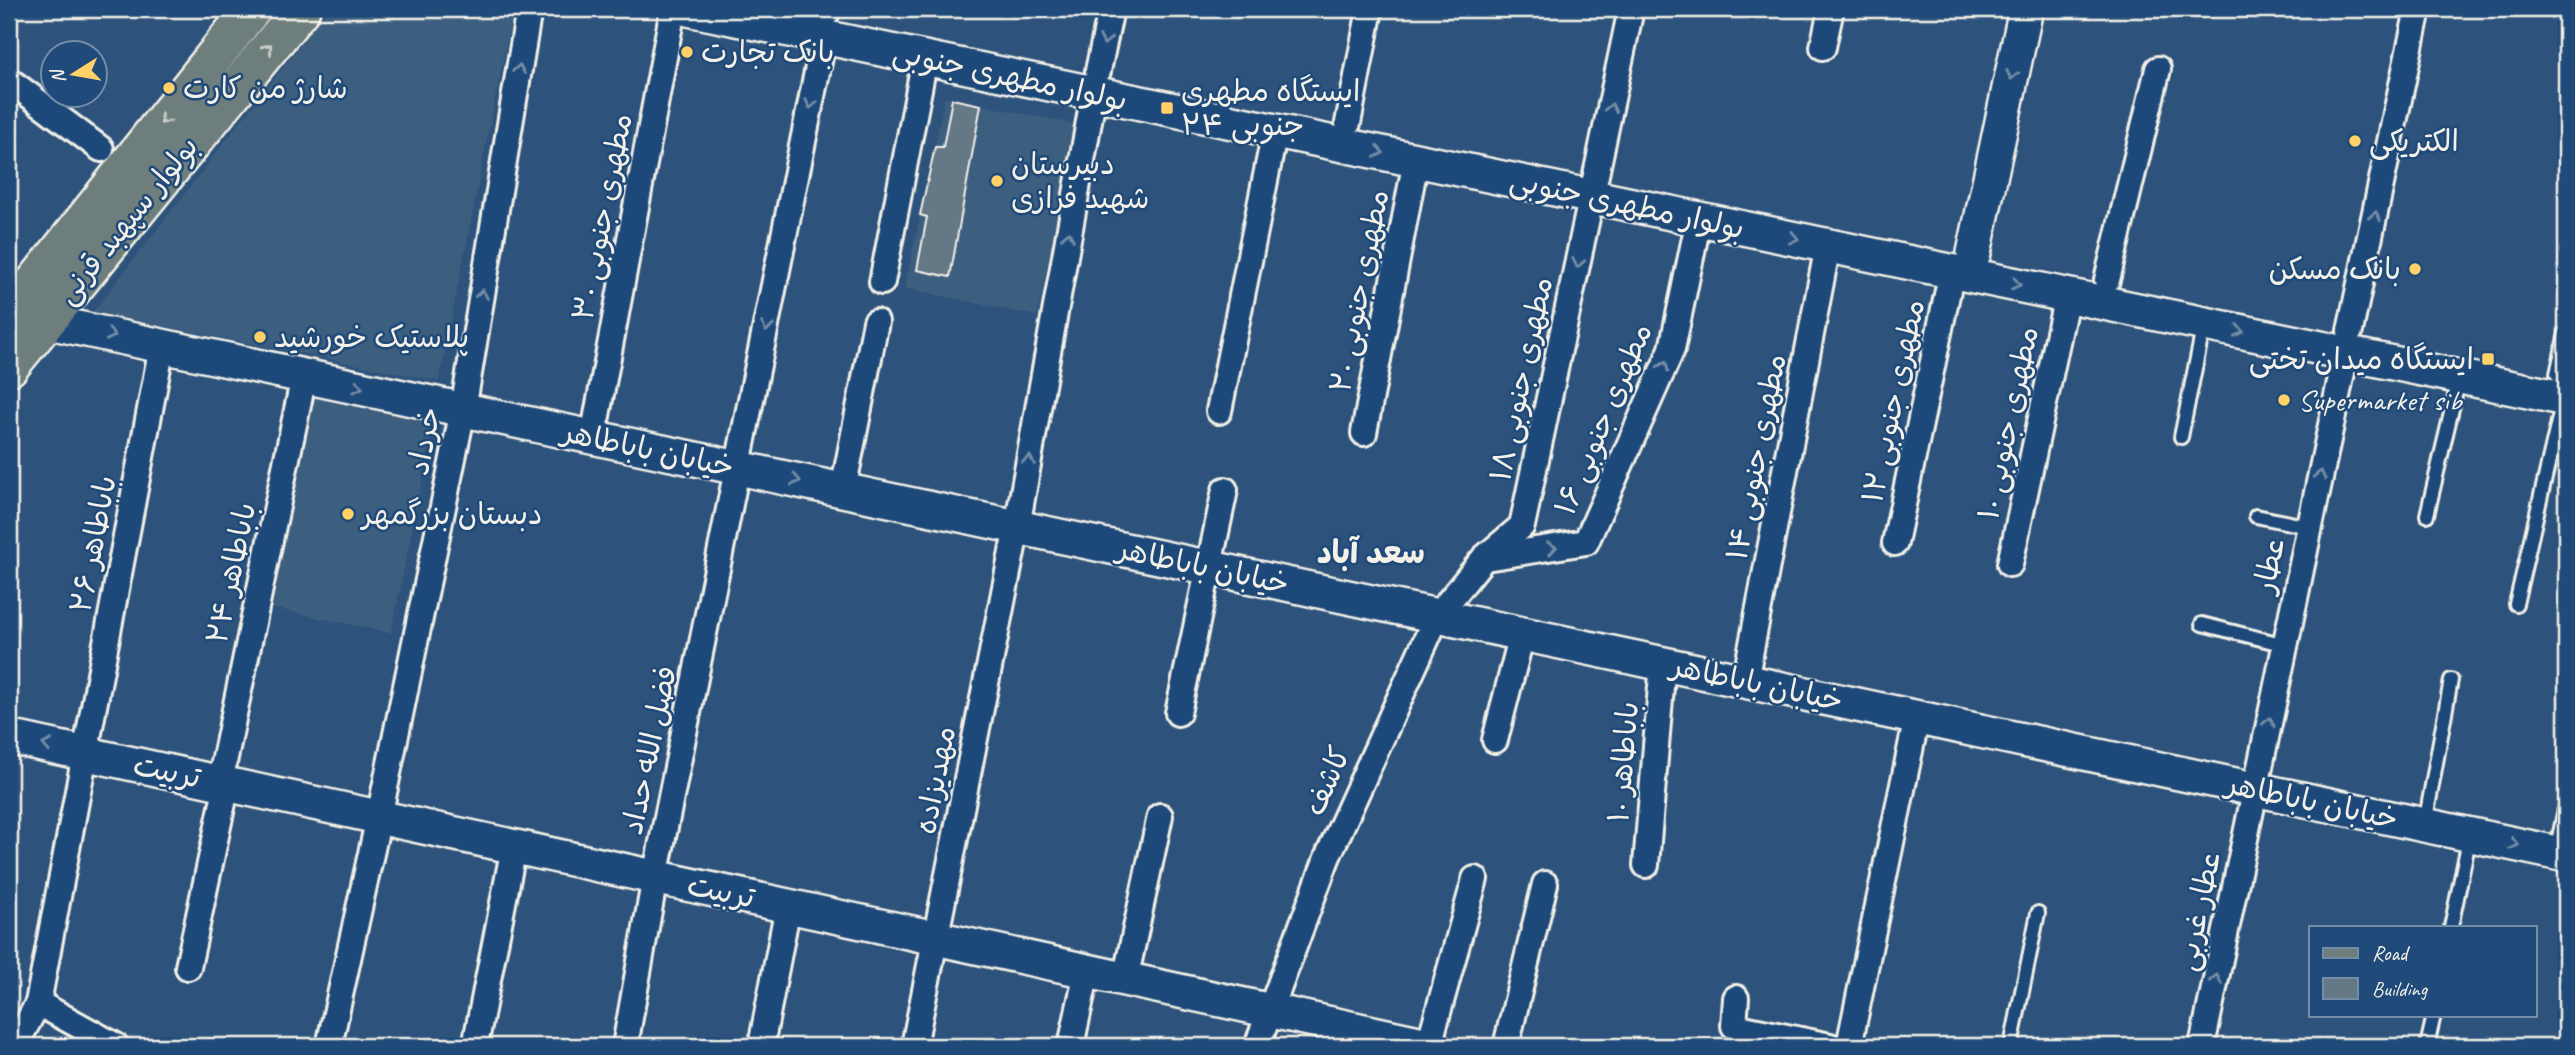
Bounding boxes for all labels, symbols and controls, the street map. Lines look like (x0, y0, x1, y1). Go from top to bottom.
place label: بانک تجارت (701, 33, 835, 71)
street label: بولوار مطهری جنوبی (889, 33, 1131, 120)
one-way arrow (1098, 34, 1113, 46)
north arrow (38, 38, 108, 108)
one-way arrow (260, 43, 273, 55)
marker: بانک تجارت (679, 44, 695, 60)
one-way arrow (511, 63, 526, 75)
text: N (45, 66, 71, 85)
place label: شارژ من کارت (183, 69, 348, 107)
one-way arrow (2006, 69, 2020, 81)
place label: ایستگاه مطهری جنوبی ۲۴ (1181, 72, 1360, 145)
marker: شارژ من کارت (161, 80, 177, 96)
one-way arrow (804, 98, 819, 110)
marker: ایستگاه مطهری جنوبی ۲۴ (1159, 100, 1175, 116)
one-way arrow (1602, 102, 1617, 114)
street label: مطهری جنوبی ۳۰ (563, 110, 642, 324)
one-way arrow (159, 112, 172, 124)
place label: الکتریکی (2369, 122, 2459, 160)
street label: بولوار سپهبد قرنی (47, 128, 207, 313)
marker: الکتریکی (2347, 133, 2363, 149)
one-way arrow (1373, 144, 1385, 159)
place label: دبیرستان شهید فرازی (1011, 145, 1150, 217)
street label: بولوار مطهری جنوبی (1506, 161, 1748, 248)
marker: دبیرستان شهید فرازی (989, 173, 1005, 189)
street label: مطهری جنوبی ۲۰ (1321, 186, 1398, 396)
one-way arrow (2366, 210, 2381, 222)
one-way arrow (1060, 230, 1075, 242)
one-way arrow (1788, 230, 1800, 245)
place label: بانک مسکن (2269, 250, 2401, 288)
one-way arrow (1572, 257, 1587, 269)
marker: بانک مسکن (2407, 261, 2423, 277)
street label: مطهری جنوبی ۱۸ (1481, 273, 1562, 485)
one-way arrow (2010, 276, 2022, 291)
one-way arrow (474, 288, 489, 300)
street label: مطهری جنوبی ۱۲ (1853, 296, 1934, 506)
street label: مطهری جنوبی ۱۶ (1545, 317, 1661, 521)
place label: پلاستیک خورشید (274, 318, 469, 356)
one-way arrow (760, 321, 775, 333)
one-way arrow (2233, 322, 2245, 337)
street label: مطهری جنوبی ۱۰ (1969, 323, 2048, 523)
one-way arrow (105, 327, 117, 342)
marker: پلاستیک خورشید (252, 329, 268, 345)
place label: ایستگاه میدان تختی (2249, 340, 2474, 378)
street label: مطهری جنوبی ۱۴ (1717, 351, 1796, 564)
marker: ایستگاه میدان تختی (2480, 351, 2496, 367)
one-way arrow (1656, 361, 1670, 373)
one-way arrow (352, 379, 364, 394)
place label: Supermarket sib (2298, 381, 2464, 419)
marker: Supermarket sib (2276, 392, 2292, 408)
street label: خرداد (399, 404, 449, 478)
street label: خیابان باباطاهر (556, 412, 737, 486)
one-way arrow (1021, 454, 1036, 465)
one-way arrow (2312, 469, 2327, 481)
street label: باباطاهر ۲۶ (61, 472, 125, 616)
one-way arrow (790, 472, 802, 486)
place label: دبستان بزرگمهر (359, 495, 543, 533)
street label: باباطاهر ۲۴ (198, 499, 264, 647)
marker: دبستان بزرگمهر (340, 506, 356, 522)
street label: خیابان باباطاهر (1111, 529, 1292, 603)
district label: سعد آباد (1317, 532, 1425, 573)
street label: عطار (2244, 534, 2293, 599)
one-way arrow (1546, 540, 1557, 555)
street label: خیابان باباطاهر (1665, 646, 1846, 720)
street label: فضل الله حداد (613, 662, 685, 838)
street label: باباطاهر ۱۰ (1599, 700, 1647, 824)
one-way arrow (2261, 716, 2276, 728)
street label: مهدیزاده (906, 723, 964, 837)
one-way arrow (41, 739, 53, 753)
street label: کاشف (1295, 741, 1359, 821)
street label: تربیت (130, 745, 205, 797)
street label: خیابان باباطاهر (2220, 764, 2401, 838)
one-way arrow (2508, 835, 2520, 850)
street label: عطار غربی (2167, 848, 2229, 974)
street label: تربیت (684, 865, 759, 917)
legend (2309, 926, 2536, 1016)
text: Road (2372, 940, 2411, 966)
one-way arrow (2207, 973, 2222, 985)
text: Building (2372, 976, 2429, 1002)

